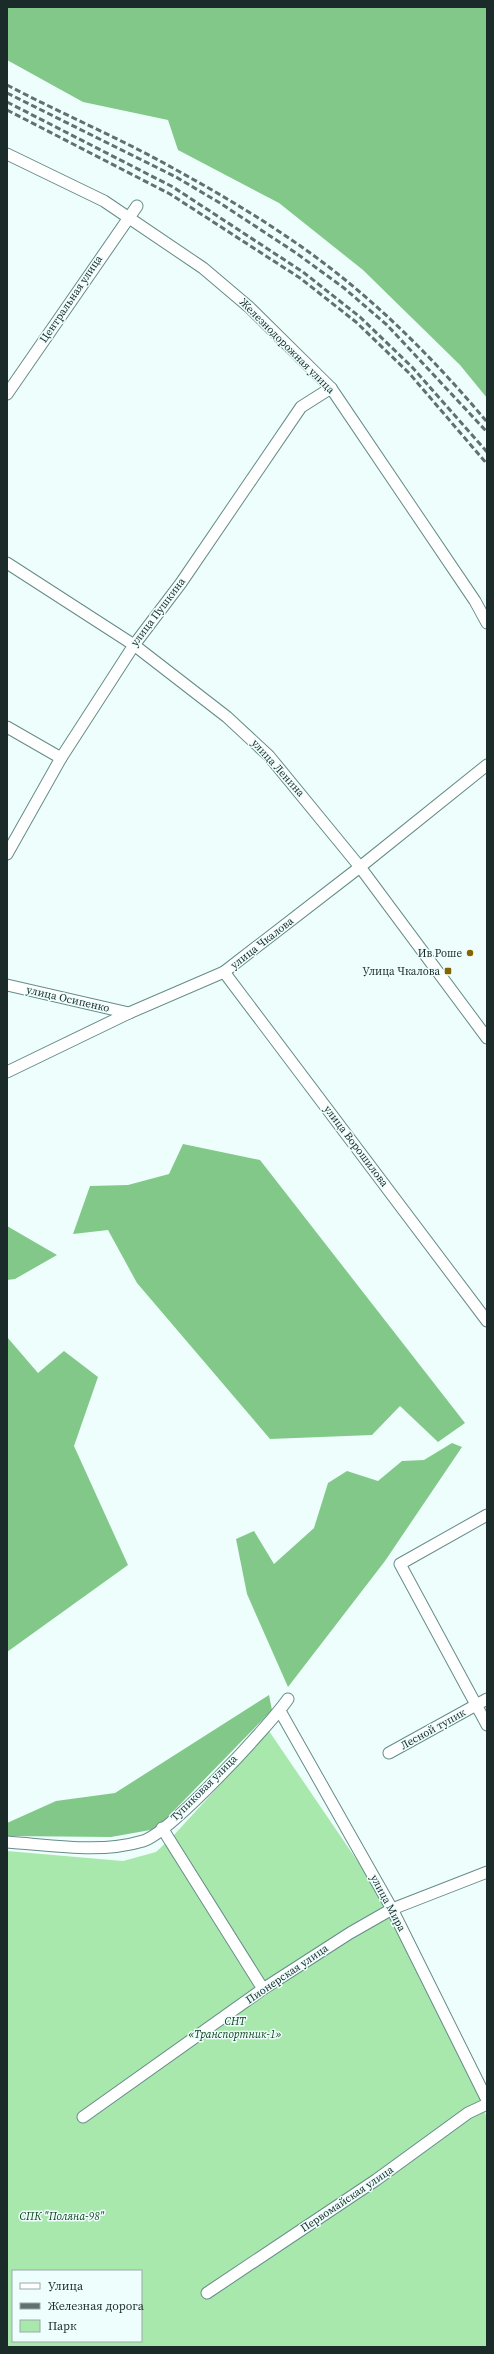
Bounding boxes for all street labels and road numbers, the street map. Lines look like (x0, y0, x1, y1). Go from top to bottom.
street label: Центральная улица (36, 252, 106, 346)
street label: Железнодорожная улица (236, 295, 338, 397)
street label: улица Пушкина (127, 574, 189, 649)
street label: улица Ленина (248, 736, 308, 800)
street label: улица Чкалова (227, 913, 297, 972)
street label: улица Осипенко (25, 982, 111, 1016)
street label: улица Ворошилова (320, 1102, 392, 1190)
street label: Лесной тупик (398, 1705, 468, 1753)
street label: Тупиковая улица (167, 1751, 241, 1825)
street label: улица Мира (367, 1872, 409, 1934)
street label: Пионерская улица (243, 1941, 332, 2007)
street label: Первомайская улица (298, 2162, 397, 2236)

